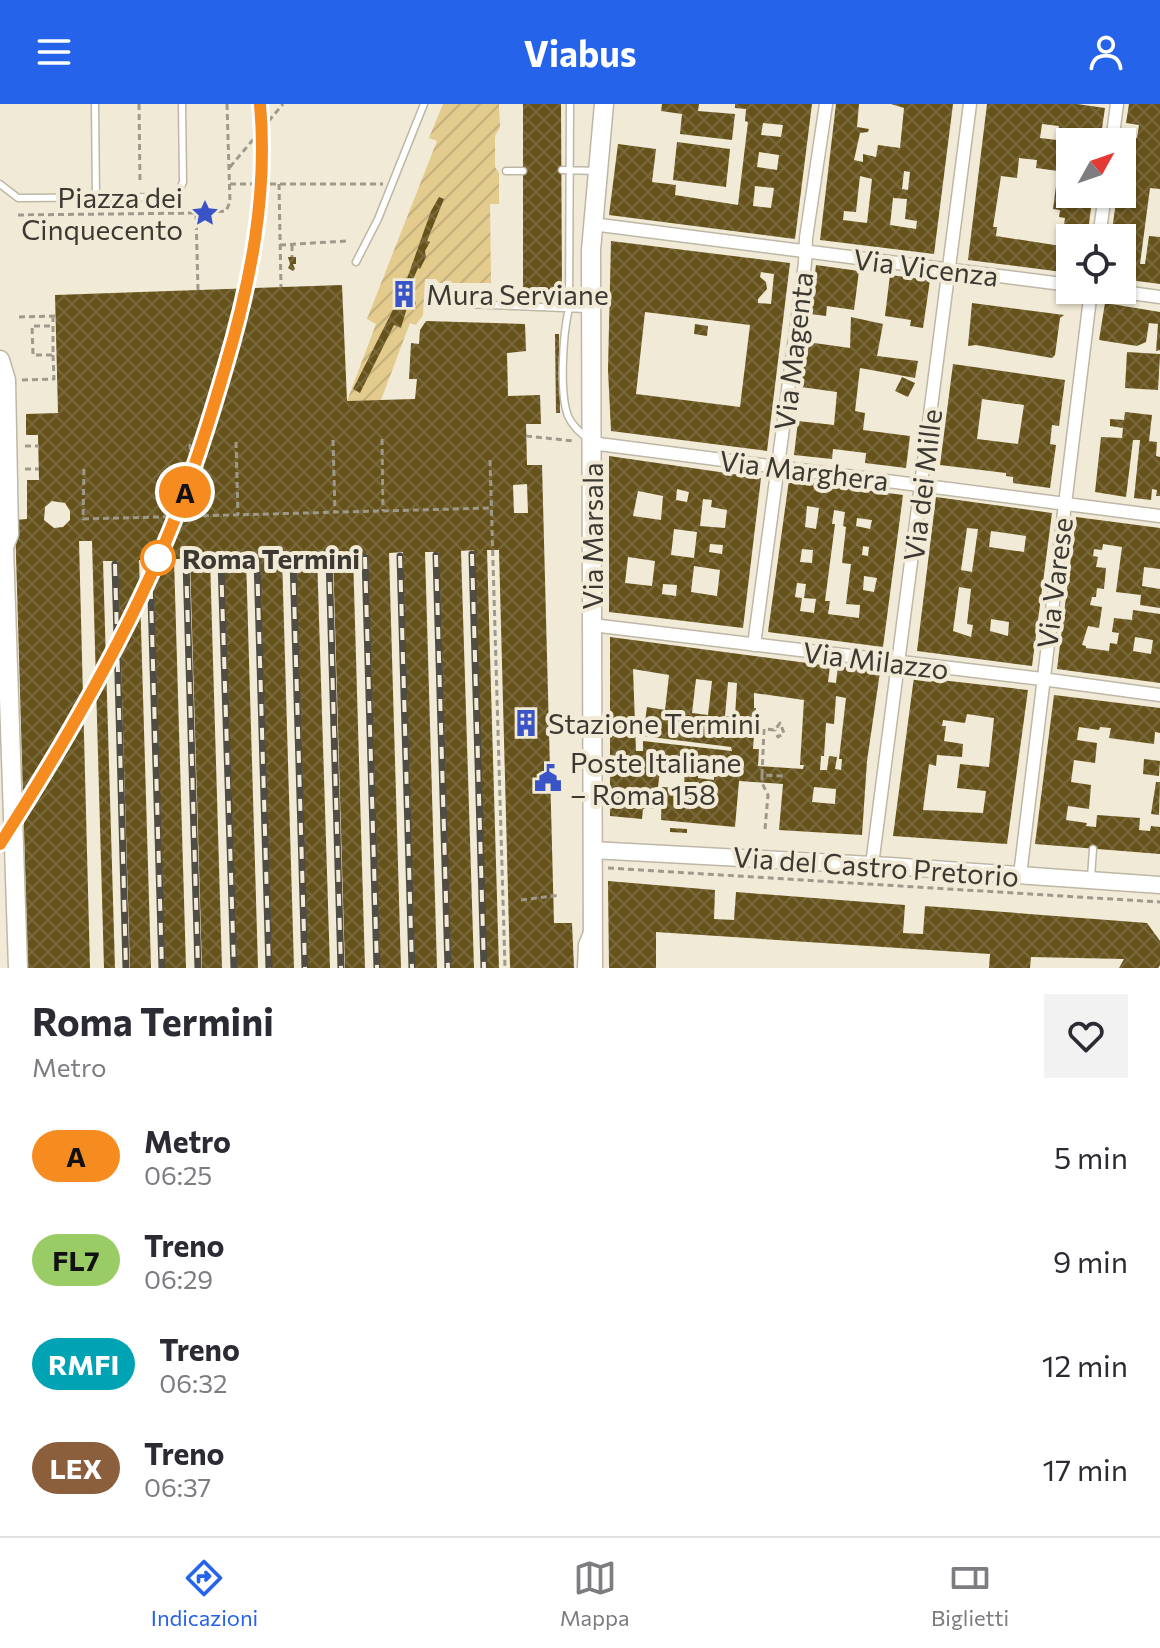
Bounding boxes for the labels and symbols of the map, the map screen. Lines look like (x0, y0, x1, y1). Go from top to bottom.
north arrow (1056, 128, 1136, 208)
place label: Piazza dei Cinquecento (21, 180, 183, 246)
place icon: Piazza dei Cinquecento (190, 198, 220, 228)
street label: Via Vicenza (851, 241, 1001, 293)
street label: Via Magenta (766, 270, 820, 432)
place label: Mura Serviane (426, 277, 609, 311)
building icon: Mura Serviane (389, 279, 419, 309)
street label: Via dei Mille (896, 407, 948, 563)
street label: Via Marghera (717, 443, 891, 497)
street label: Via Marsala (575, 462, 609, 610)
line badge: A (159, 466, 211, 518)
street label: Via Varese (1029, 516, 1079, 650)
marker: Roma Termini (141, 541, 175, 575)
place label: Roma Termini (182, 541, 360, 575)
street label: Via Milazzo (801, 634, 951, 686)
place label: Stazione Termini (548, 706, 761, 740)
building icon: Stazione Termini (511, 708, 541, 738)
place label: Poste Italiane – Roma 158 (570, 745, 741, 811)
public building icon: Poste Italiane – Roma 158 (533, 763, 563, 793)
street label: Via del Castro Pretorio (732, 839, 1020, 893)

